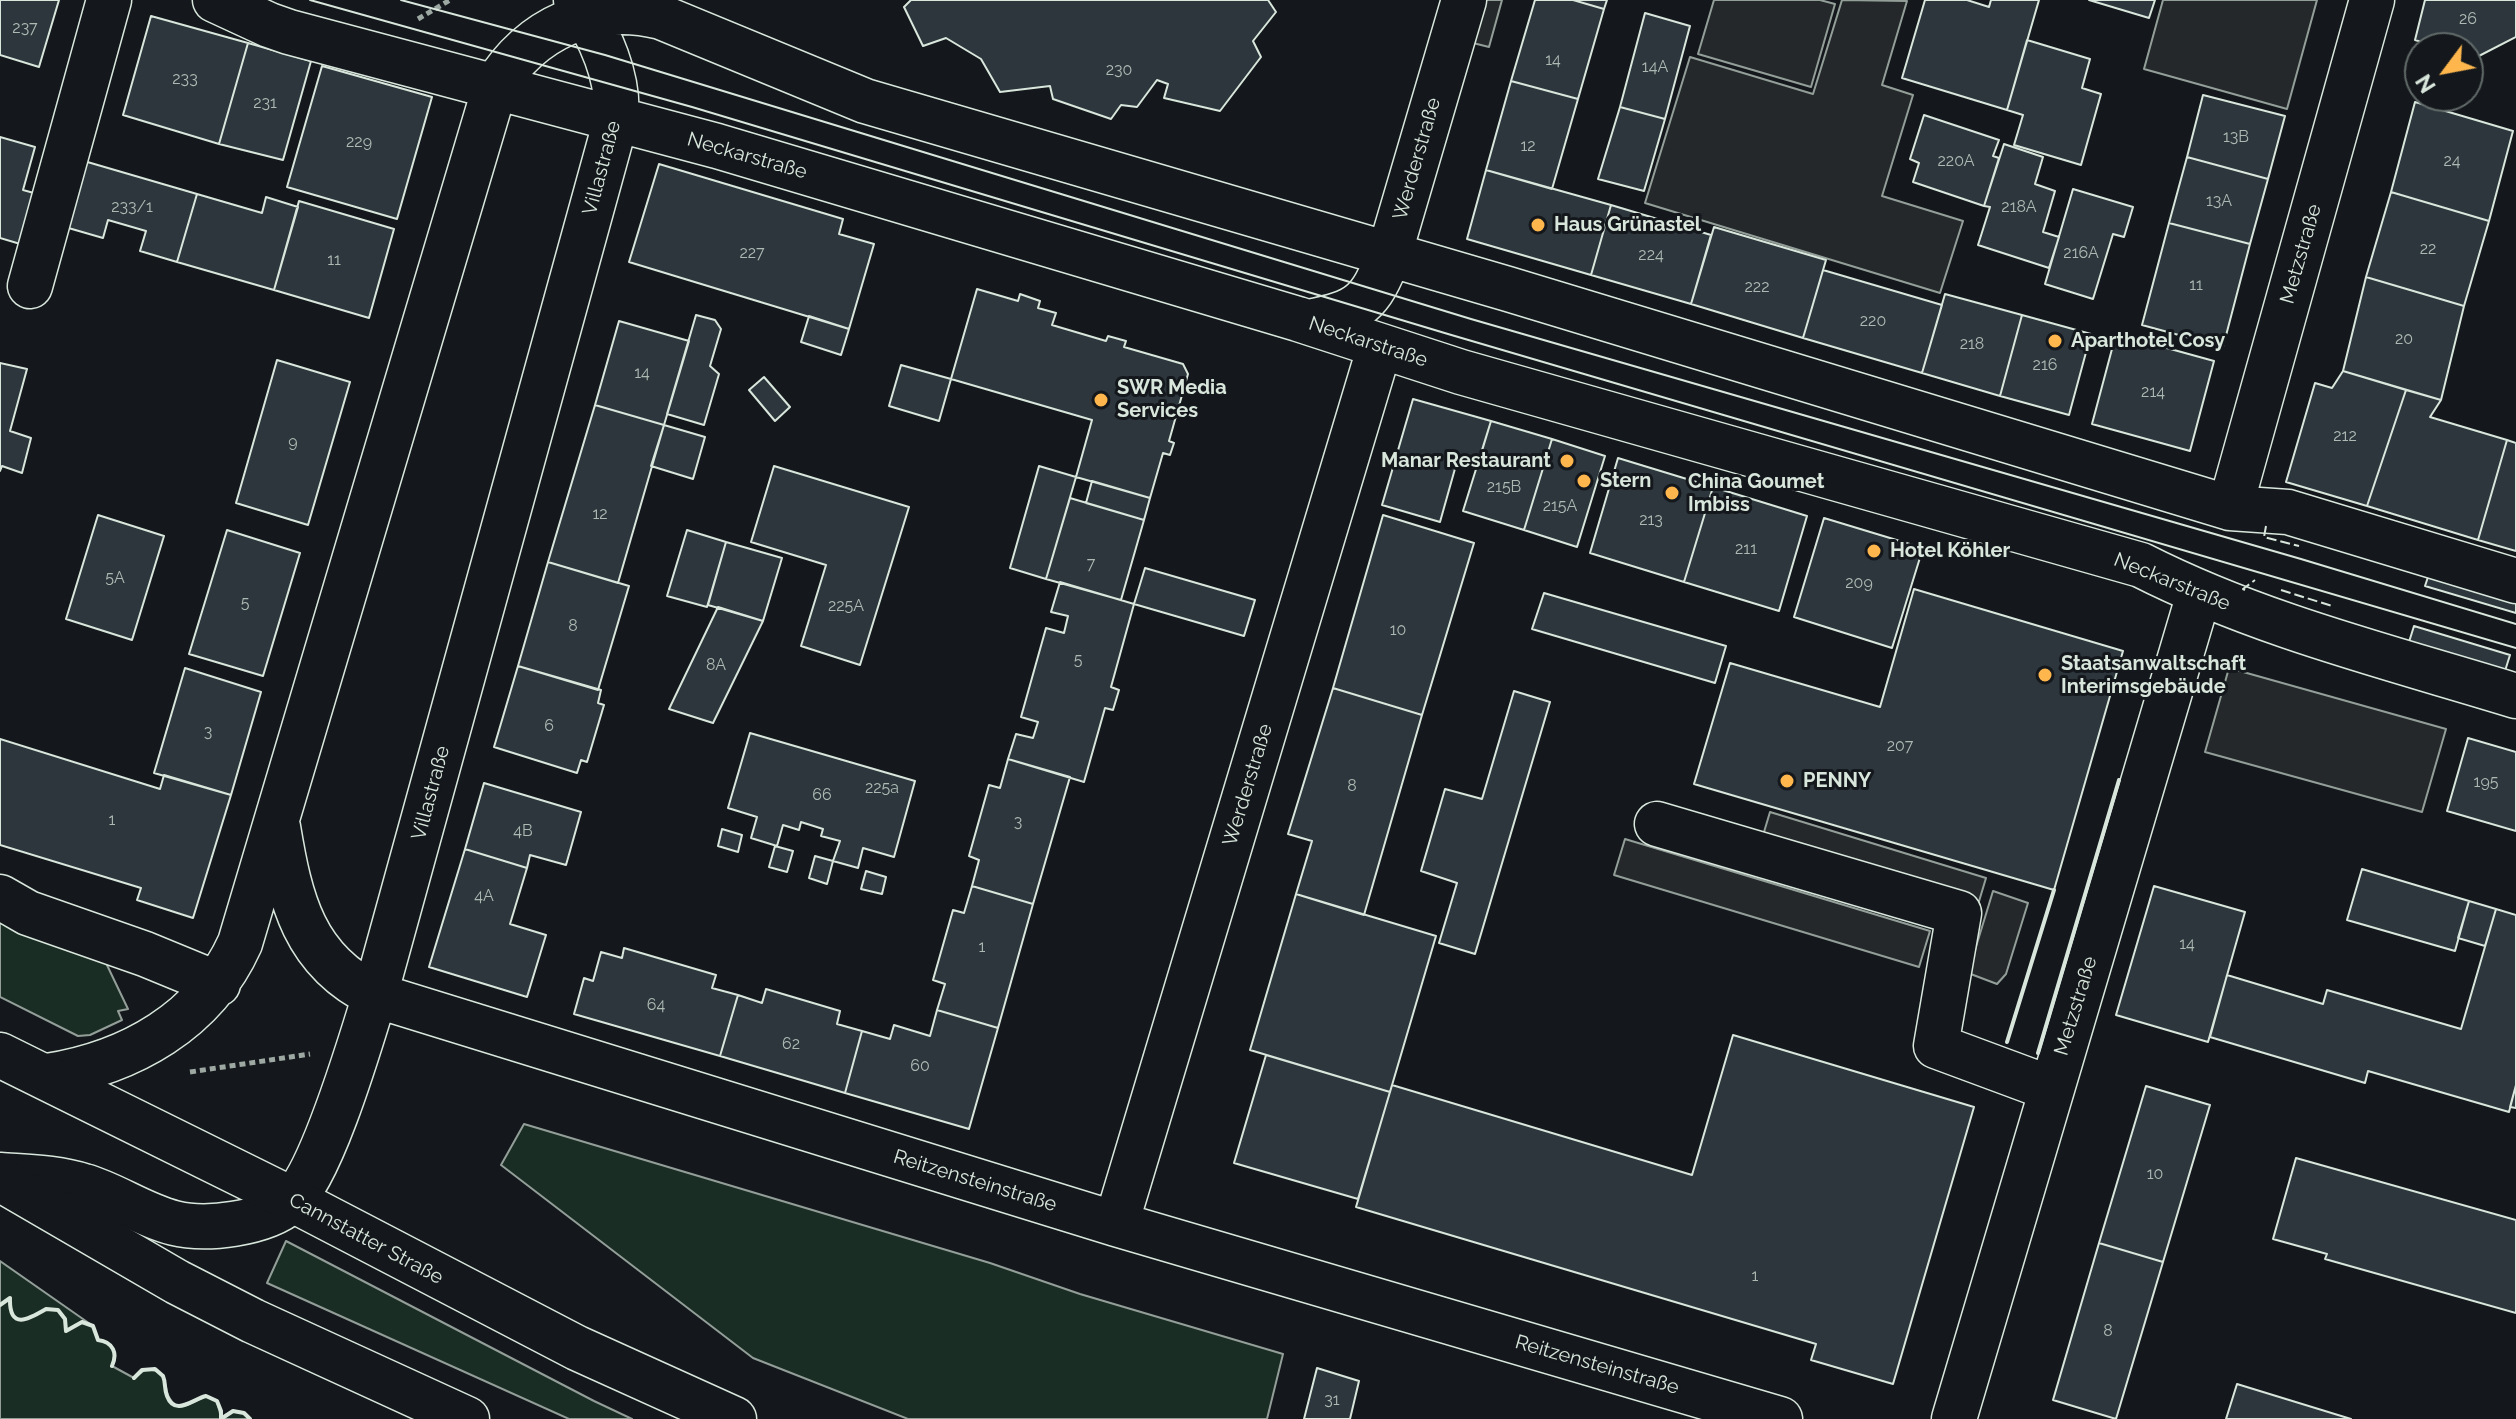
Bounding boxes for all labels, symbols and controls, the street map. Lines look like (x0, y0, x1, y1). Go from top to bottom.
house number: 26 (2459, 9, 2477, 29)
house number: 237 (12, 18, 38, 38)
north arrow (2404, 32, 2484, 112)
house number: 14 (1545, 50, 1561, 70)
house number: 14A (1642, 57, 1668, 77)
house number: 230 (1106, 60, 1132, 80)
house number: 233 (172, 69, 198, 89)
text: N (2410, 70, 2441, 98)
house number: 231 (253, 93, 277, 113)
street label: Werderstraße (1388, 95, 1446, 223)
street label: Villastraße (578, 118, 626, 218)
street label: Neckarstraße (684, 127, 810, 185)
house number: 13B (2223, 127, 2249, 147)
house number: 229 (346, 132, 372, 152)
house number: 12 (1520, 136, 1536, 156)
house number: 220A (1938, 151, 1974, 171)
house number: 24 (2443, 151, 2461, 171)
house number: 13A (2206, 191, 2232, 211)
house number: 233/1 (111, 197, 153, 217)
house number: 218A (2001, 197, 2037, 217)
street label: Metzstraße (2275, 201, 2327, 307)
place label: Haus Grünastel (1554, 213, 1701, 237)
marker: Haus Grünastel (1529, 216, 1547, 234)
house number: 22 (2420, 239, 2436, 259)
house number: 227 (739, 243, 765, 263)
house number: 216A (2063, 243, 2099, 263)
house number: 224 (1638, 245, 1664, 265)
house number: 11 (327, 250, 341, 270)
house number: 11 (2189, 275, 2203, 295)
house number: 222 (1744, 277, 1770, 297)
house number: 220 (1860, 311, 1886, 331)
street label: Neckarstraße (1306, 312, 1430, 372)
place label: Aparthotel Cosy (2071, 329, 2225, 353)
house number: 20 (2395, 329, 2413, 349)
marker: Aparthotel Cosy (2046, 332, 2064, 350)
house number: 218 (1960, 334, 1984, 354)
house number: 216 (2033, 355, 2057, 375)
house number: 14 (634, 363, 650, 383)
place label: SWR Media Services (1117, 376, 1227, 423)
house number: 214 (2141, 382, 2165, 402)
marker: SWR Media Services (1092, 391, 1110, 409)
house number: 212 (2333, 426, 2357, 446)
house number: 9 (288, 432, 298, 452)
place label: Manar Restaurant (1381, 449, 1551, 473)
marker: Manar Restaurant (1558, 452, 1576, 470)
place label: Stern (1600, 469, 1651, 493)
place label: China Goumet Imbiss (1688, 470, 1824, 517)
marker: Stern (1575, 472, 1593, 490)
house number: 215B (1487, 477, 1521, 497)
marker: China Goumet Imbiss (1663, 484, 1681, 502)
house number: 215A (1543, 496, 1577, 516)
house number: 12 (592, 504, 608, 524)
house number: 213 (1639, 510, 1663, 530)
house number: 211 (1735, 539, 1757, 559)
place label: Hotel Köhler (1890, 539, 2010, 563)
marker: Hotel Köhler (1865, 542, 1883, 560)
street label: Neckarstraße (2110, 548, 2234, 616)
house number: 7 (1087, 554, 1095, 574)
house number: 5A (105, 568, 125, 588)
house number: 209 (1845, 573, 1873, 593)
house number: 5 (241, 593, 249, 613)
house number: 225A (828, 596, 864, 616)
house number: 8 (568, 616, 578, 636)
house number: 10 (1390, 620, 1406, 640)
house number: 5 (1074, 650, 1082, 670)
place label: Staatsanwaltschaft Interimsgebäude (2061, 652, 2246, 699)
house number: 8A (706, 655, 726, 675)
marker: Staatsanwaltschaft Interimsgebäude (2036, 666, 2054, 684)
house number: 6 (544, 716, 554, 736)
street label: Werderstraße (1218, 721, 1278, 849)
house number: 3 (204, 722, 212, 742)
house number: 207 (1887, 736, 1913, 756)
street label: Villastraße (407, 743, 455, 843)
place label: PENNY (1803, 769, 1871, 793)
marker: PENNY (1778, 772, 1796, 790)
house number: 195 (2474, 772, 2498, 792)
house number: 8 (1347, 776, 1357, 796)
house number: 225a (865, 778, 899, 798)
house number: 66 (812, 785, 832, 805)
house number: 1 (109, 810, 115, 830)
house number: 3 (1014, 812, 1022, 832)
house number: 4B (513, 821, 533, 841)
house number: 4A (474, 886, 494, 906)
house number: 14 (2179, 934, 2195, 954)
house number: 1 (979, 937, 985, 957)
street label: Metzstraße (2050, 953, 2102, 1059)
house number: 64 (647, 995, 665, 1015)
house number: 62 (782, 1034, 800, 1054)
house number: 60 (910, 1056, 930, 1076)
street label: Reitzensteinstraße (890, 1145, 1060, 1217)
house number: 10 (2147, 1164, 2163, 1184)
street label: Cannstatter Straße (285, 1188, 447, 1290)
house number: 1 (1752, 1266, 1758, 1286)
house number: 8 (2103, 1321, 2113, 1341)
street label: Reitzensteinstraße (1512, 1330, 1682, 1400)
house number: 31 (1324, 1390, 1340, 1410)

